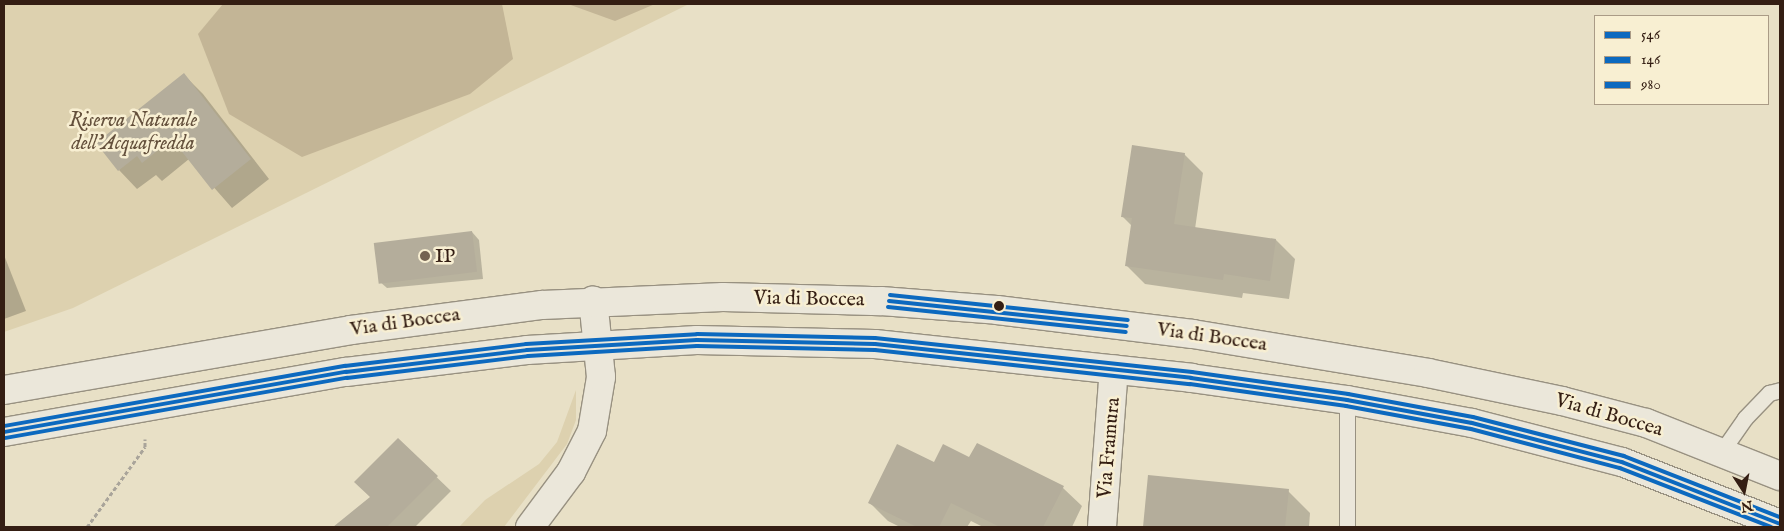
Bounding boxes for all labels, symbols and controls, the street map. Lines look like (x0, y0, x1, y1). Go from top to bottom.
legend (1594, 15, 1769, 105)
text: 546 (1641, 25, 1660, 44)
text: 146 (1641, 50, 1660, 69)
text: 980 (1641, 75, 1661, 94)
park label: Riserva Naturale dell'Acquafredda (69, 109, 197, 156)
place label: IP (435, 244, 455, 268)
marker: IP (419, 250, 431, 262)
street label: Via di Boccea (753, 286, 865, 312)
unlabelled marker (994, 301, 1004, 311)
street label: Via di Boccea (348, 302, 462, 342)
street label: Via di Boccea (1155, 317, 1269, 357)
street label: Via di Boccea (1552, 388, 1666, 442)
street label: Via Framura (1093, 396, 1125, 500)
north arrow (1719, 466, 1769, 516)
text: N (1739, 496, 1755, 516)

